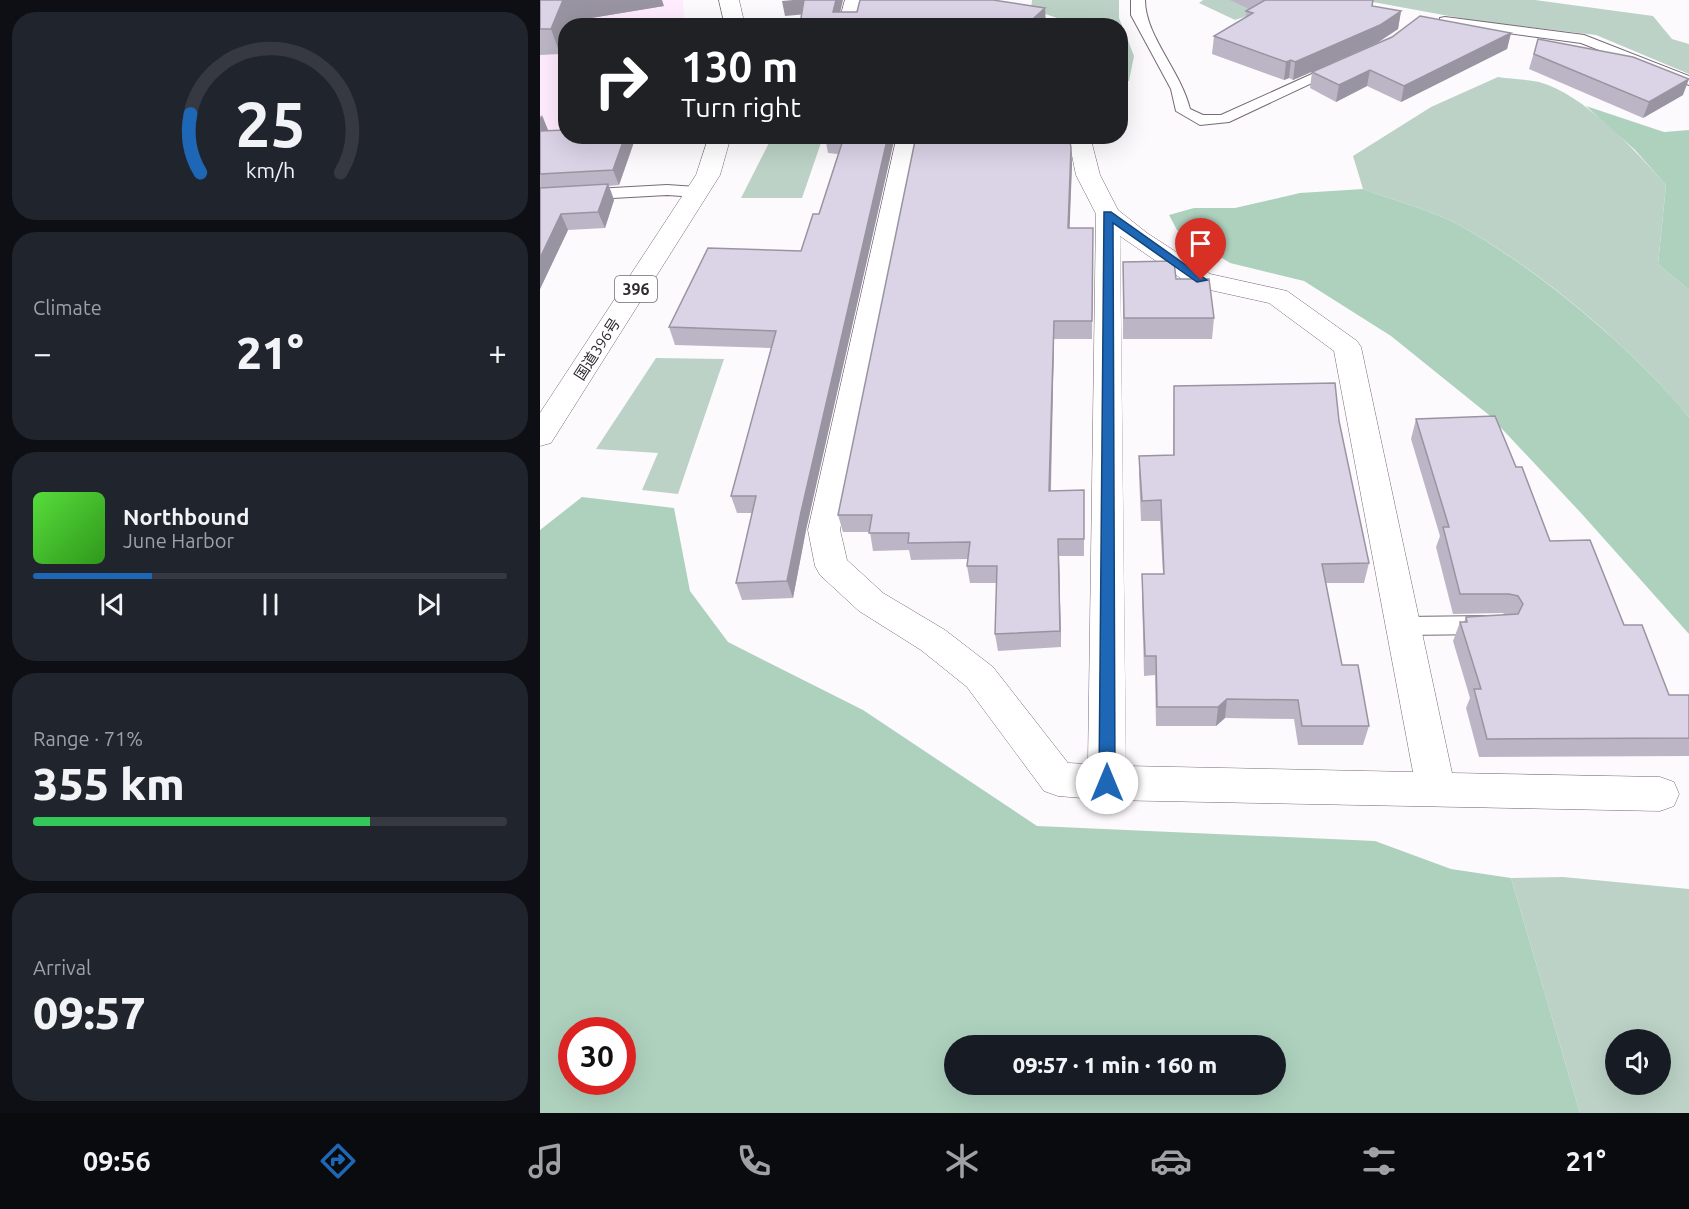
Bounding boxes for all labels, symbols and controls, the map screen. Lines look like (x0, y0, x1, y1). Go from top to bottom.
icon: right (582, 42, 660, 120)
text: 130 m (681, 43, 798, 90)
text: 25 (235, 89, 305, 159)
text: Turn right (681, 92, 801, 122)
text: km/h (245, 158, 295, 182)
pin (1175, 218, 1226, 280)
icon: arrive (1184, 227, 1217, 260)
road number: 396 (615, 276, 657, 302)
text: Climate (33, 296, 102, 319)
street label: 国道396号 (571, 315, 623, 383)
text: 21° (236, 327, 304, 378)
text: − (33, 334, 52, 371)
text: + (488, 334, 507, 371)
text: Northbound (123, 504, 249, 529)
text: June Harbor (123, 529, 234, 552)
icon: previous (96, 588, 129, 621)
icon: pause (254, 588, 287, 621)
icon: next (412, 588, 445, 621)
text: Range · 71% (33, 727, 143, 750)
position arrow (1075, 751, 1139, 815)
text: 355 km (33, 758, 185, 809)
text: Arrival (33, 956, 91, 979)
text: 09:57 (33, 987, 146, 1038)
speed limit sign: 30 (558, 1017, 636, 1095)
map controls (1605, 1029, 1671, 1095)
button: sound (1605, 1029, 1671, 1095)
text: 09:57 · 1 min · 160 m (1013, 1052, 1217, 1077)
icon: directions (317, 1140, 359, 1182)
icon: music (525, 1140, 567, 1182)
icon: phone (733, 1140, 775, 1182)
icon: climate (941, 1140, 983, 1182)
icon: car (1150, 1140, 1192, 1182)
icon: filters (1358, 1140, 1400, 1182)
text: 09:56 (83, 1146, 151, 1176)
text: 21° (1566, 1146, 1606, 1176)

